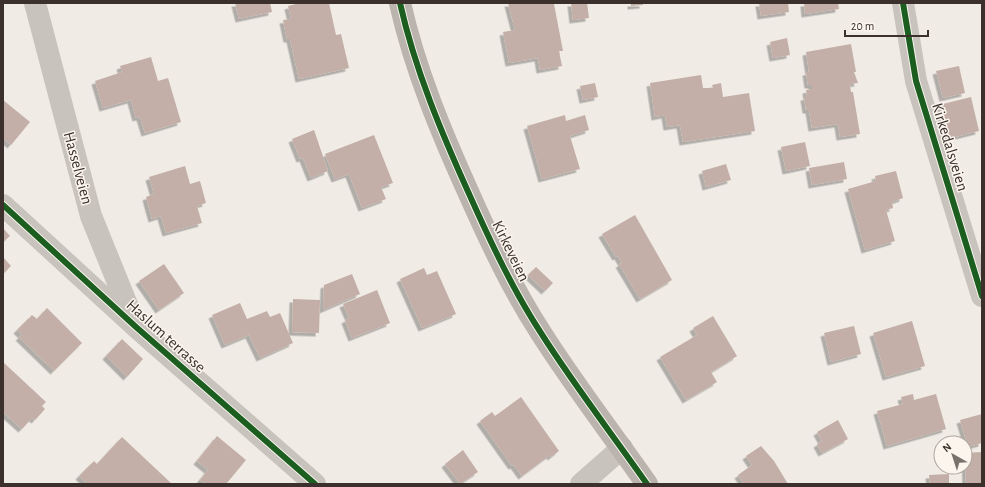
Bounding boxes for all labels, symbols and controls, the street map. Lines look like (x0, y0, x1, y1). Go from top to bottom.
scale bar (845, 12, 928, 38)
text: 20 m (851, 20, 874, 32)
street label: Kirkedalsveien (929, 101, 971, 193)
street label: Hasselveien (61, 130, 95, 206)
street label: Kirkeveien (489, 218, 533, 284)
street label: Haslum terrasse (123, 296, 209, 376)
north arrow (933, 435, 973, 475)
text: N (941, 441, 953, 454)

